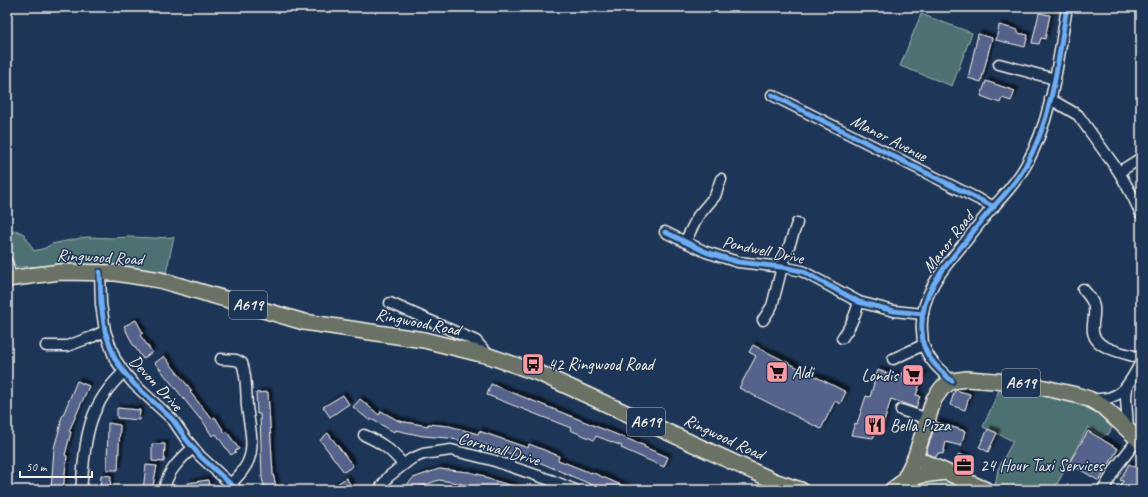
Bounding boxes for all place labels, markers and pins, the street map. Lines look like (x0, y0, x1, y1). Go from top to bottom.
bus stop icon: 42 Ringwood Road (520, 351, 546, 377)
place label: 42 Ringwood Road (548, 354, 657, 375)
supermarket icon: Aldi (764, 359, 790, 385)
place label: Aldi (792, 362, 815, 383)
supermarket icon: Londis (900, 362, 926, 388)
place label: Londis (861, 365, 900, 386)
restaurant icon: Bella Pizza (862, 412, 888, 438)
place label: Bella Pizza (890, 415, 952, 436)
office icon: 24 Hour Taxi Services (951, 452, 977, 478)
place label: 24 Hour Taxi Services (980, 455, 1106, 476)

